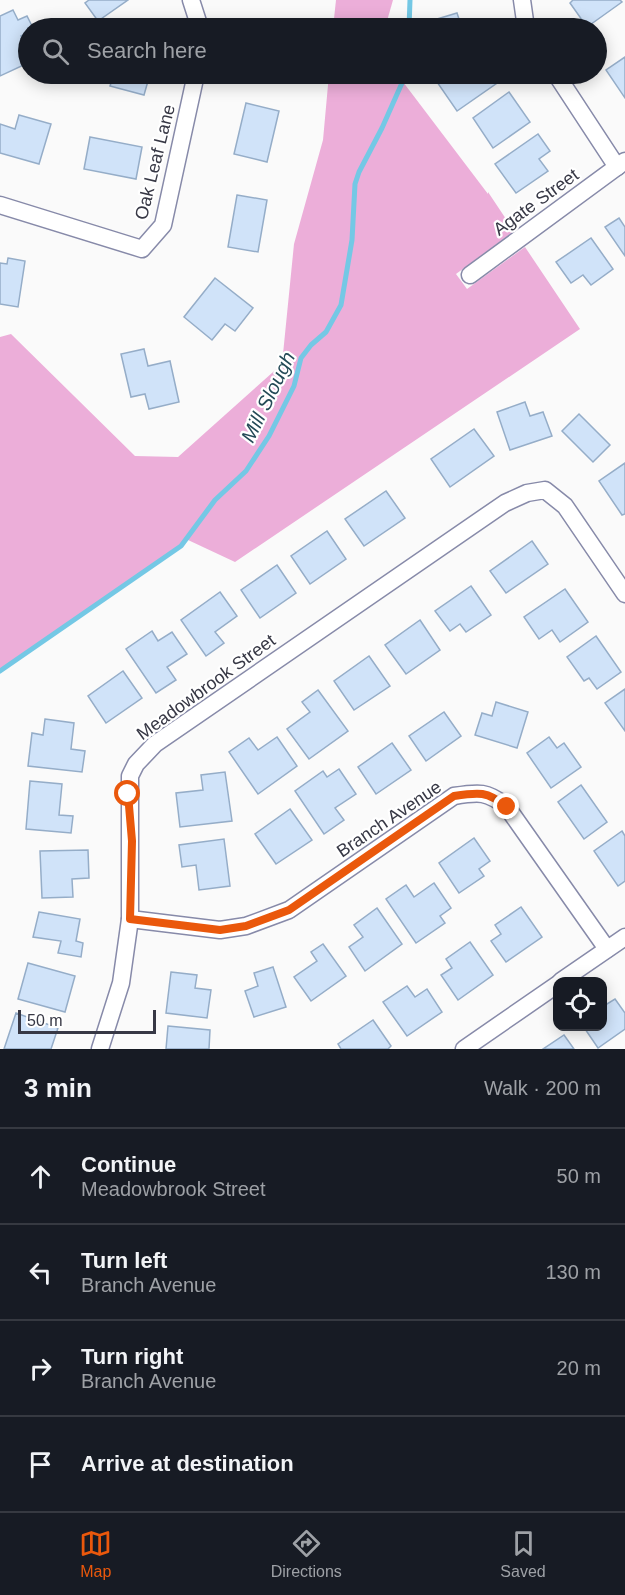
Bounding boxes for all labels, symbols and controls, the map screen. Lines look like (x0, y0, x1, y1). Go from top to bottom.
search box (18, 18, 607, 84)
icon: search (39, 35, 72, 68)
text: Search here (87, 38, 207, 63)
street label: Oak Leaf Lane (131, 102, 179, 222)
street label: Agate Street (490, 164, 582, 240)
water label: Mill Slough (237, 348, 299, 446)
street label: Meadowbrook Street (133, 630, 279, 744)
street label: Branch Avenue (333, 777, 445, 861)
route start (114, 780, 140, 806)
route end (493, 793, 519, 819)
map controls (553, 977, 607, 1031)
button: locate (553, 977, 607, 1031)
scale bar (18, 1007, 156, 1034)
text: 50 m (27, 1012, 63, 1029)
text: 3 min (24, 1073, 92, 1103)
text: Walk · 200 m (484, 1077, 601, 1099)
text: Continue (81, 1152, 176, 1177)
icon: ahead (24, 1160, 57, 1193)
text: 50 m (557, 1165, 601, 1187)
text: Meadowbrook Street (81, 1178, 266, 1200)
text: Turn left (81, 1248, 167, 1273)
icon: left (24, 1256, 57, 1289)
text: 130 m (545, 1261, 601, 1283)
text: Branch Avenue (81, 1274, 216, 1296)
text: Turn right (81, 1344, 183, 1369)
icon: right (24, 1352, 57, 1385)
text: 20 m (557, 1357, 601, 1379)
text: Branch Avenue (81, 1370, 216, 1392)
icon: arrive (24, 1448, 57, 1481)
text: Arrive at destination (81, 1451, 294, 1476)
tab: Map (79, 1527, 112, 1581)
tab: Directions (271, 1527, 342, 1581)
tab: Saved (500, 1527, 546, 1581)

